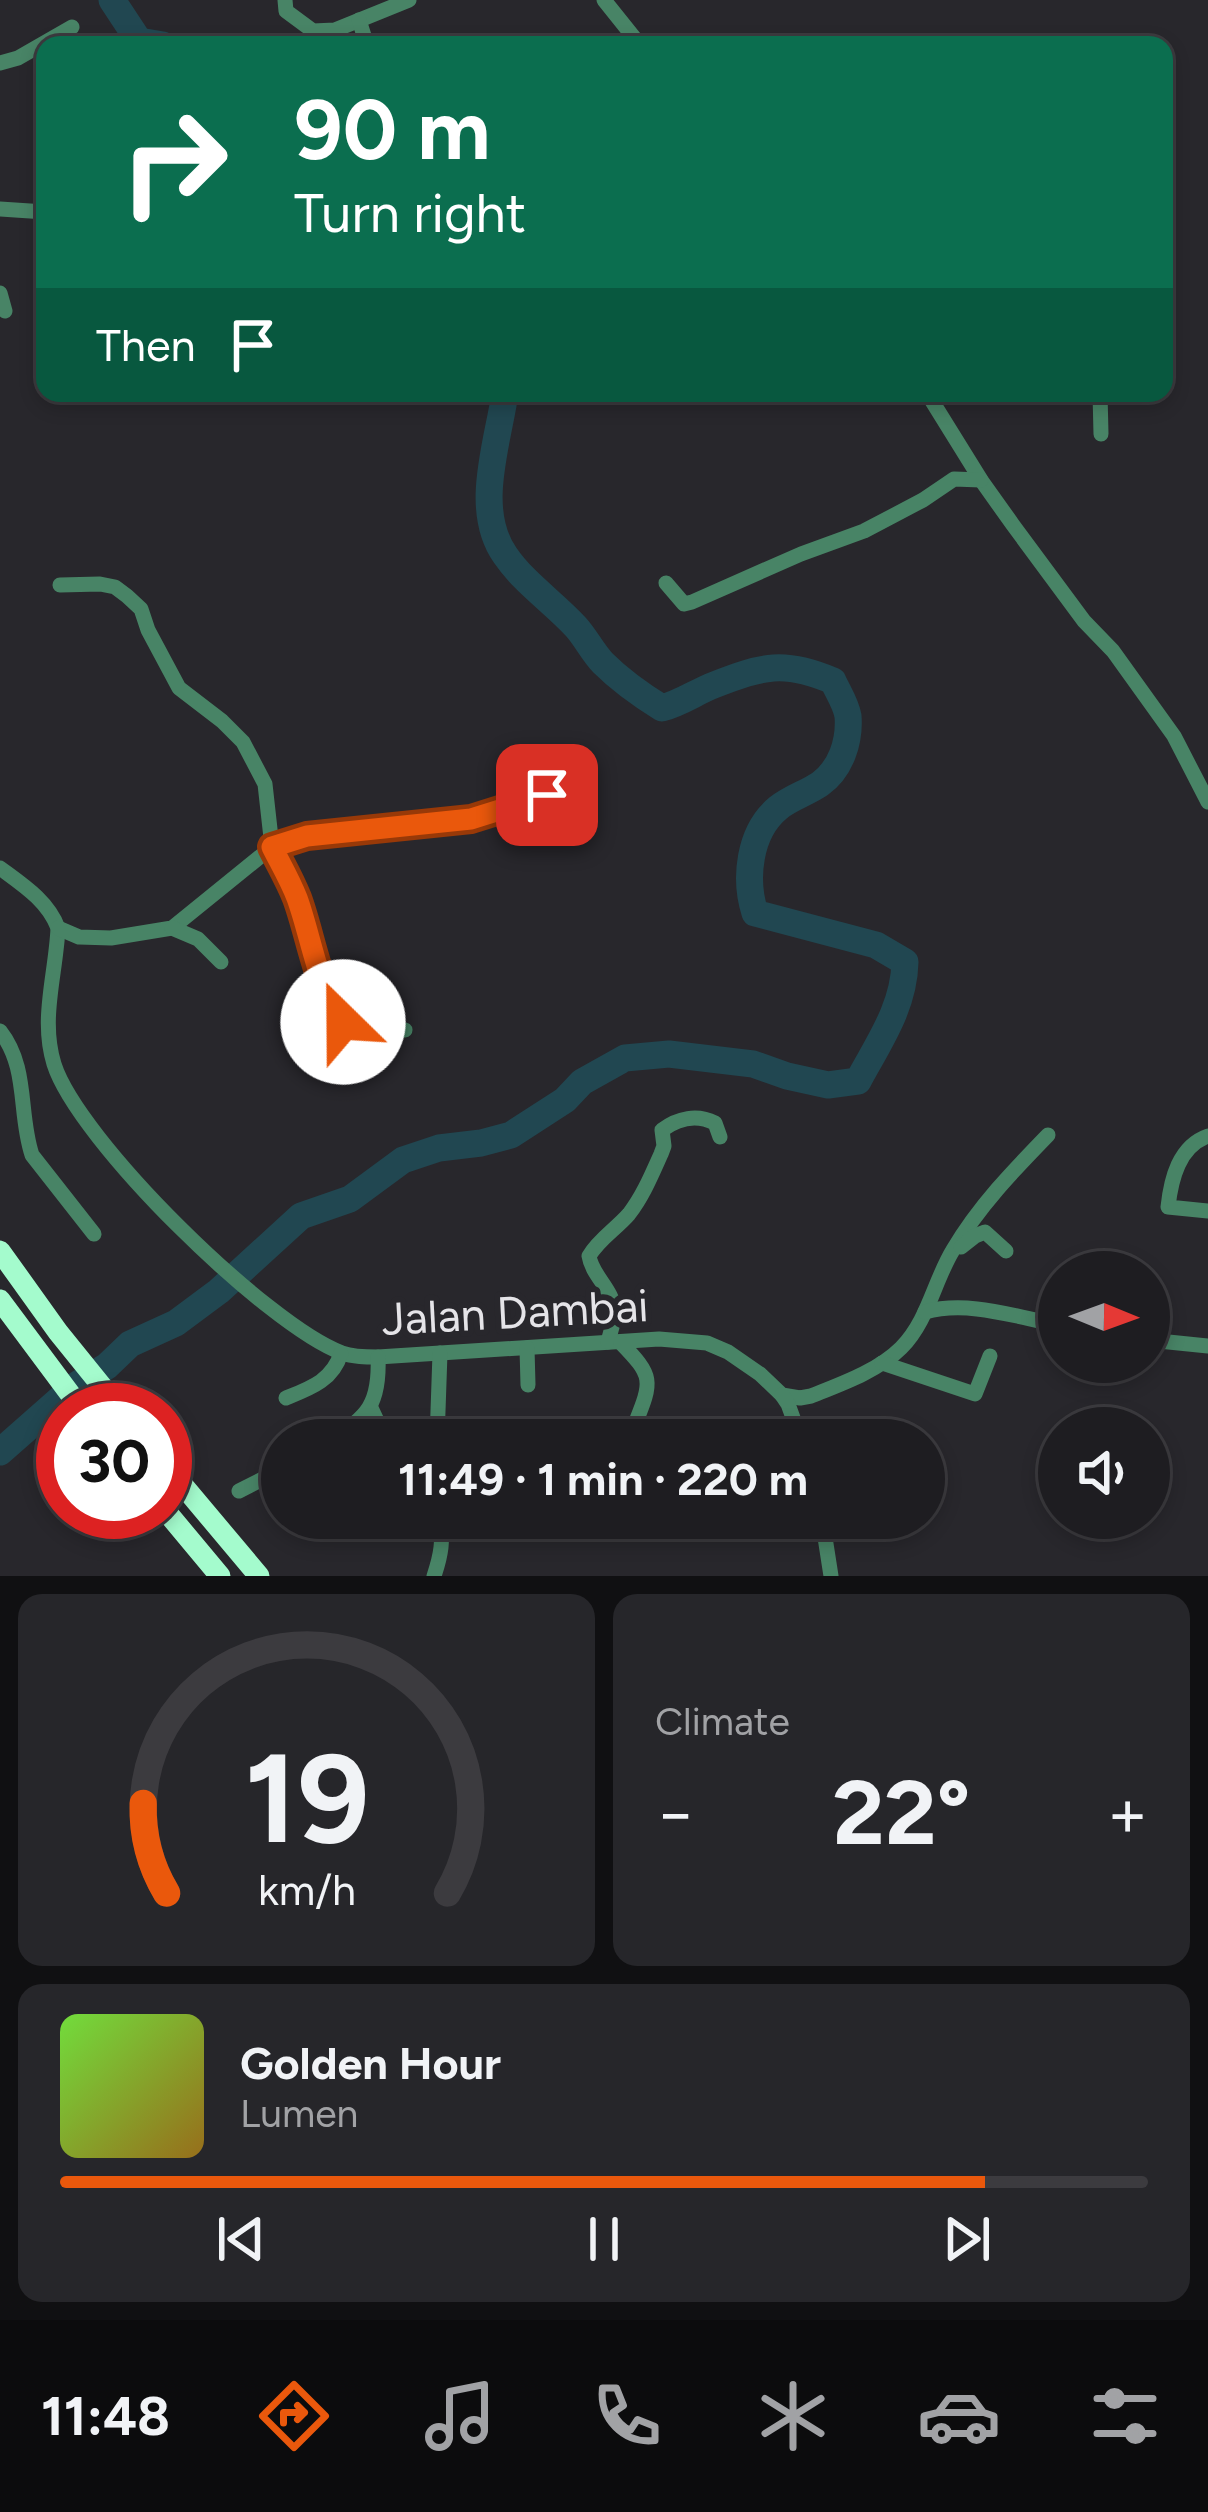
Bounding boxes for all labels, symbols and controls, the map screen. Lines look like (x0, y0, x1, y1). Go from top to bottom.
text: 90 m (294, 79, 490, 180)
icon: right (96, 84, 252, 240)
text: Turn right (294, 181, 526, 246)
icon: arrive (220, 312, 286, 378)
text: Then (96, 318, 196, 372)
pin (496, 744, 598, 846)
icon: arrive (514, 762, 580, 828)
position arrow (280, 959, 406, 1085)
north arrow (1038, 1251, 1170, 1383)
map controls (1038, 1251, 1170, 1539)
street label: Jalan Dambai (380, 1278, 650, 1346)
speed limit sign: 30 (36, 1383, 192, 1539)
button: sound (1038, 1407, 1170, 1539)
text: 11:49 · 1 min · 220 m (398, 1452, 808, 1506)
text: Climate (655, 1698, 790, 1745)
text: 19 (244, 1723, 369, 1873)
text: 22° (832, 1758, 971, 1867)
text: − (655, 1773, 696, 1853)
text: + (1107, 1773, 1148, 1853)
text: km/h (258, 1864, 355, 1916)
text: Golden Hour (240, 2036, 501, 2090)
text: Lumen (240, 2090, 358, 2137)
icon: previous (208, 2206, 274, 2272)
icon: pause (571, 2206, 637, 2272)
icon: next (934, 2206, 1000, 2272)
icon: directions (252, 2374, 336, 2458)
icon: music (418, 2374, 502, 2458)
icon: phone (585, 2374, 669, 2458)
icon: climate (751, 2374, 835, 2458)
icon: car (917, 2374, 1001, 2458)
icon: filters (1083, 2374, 1167, 2458)
text: 11:48 (41, 2384, 170, 2449)

